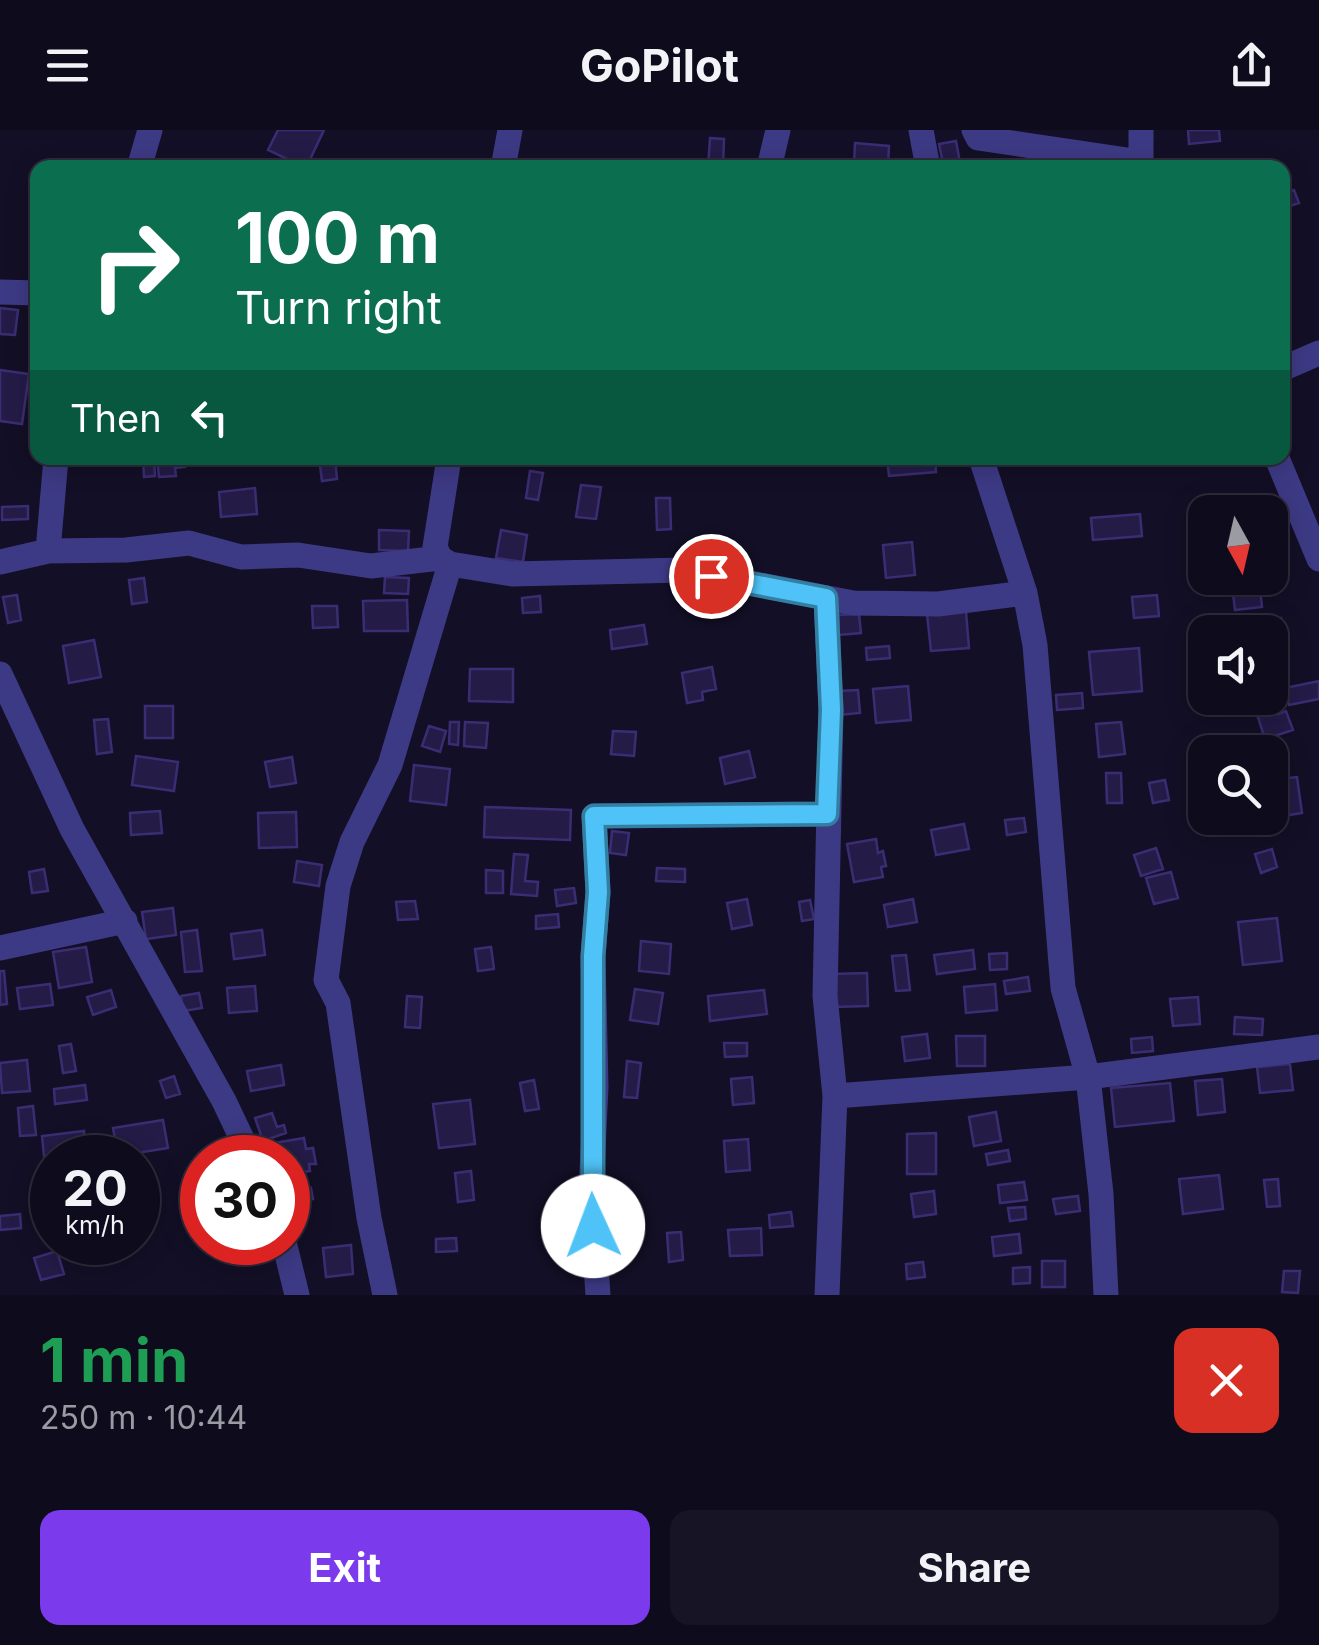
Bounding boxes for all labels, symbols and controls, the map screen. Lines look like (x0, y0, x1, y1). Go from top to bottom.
icon: menu (40, 38, 95, 93)
text: GoPilot (580, 38, 739, 93)
icon: share (1224, 38, 1279, 93)
text: 100 m (235, 195, 440, 280)
icon: right (70, 200, 200, 330)
text: Turn right (235, 280, 442, 335)
icon: left (182, 390, 237, 445)
text: Then (70, 395, 162, 441)
north arrow (1188, 495, 1288, 595)
map controls (1188, 495, 1288, 835)
pin (669, 534, 754, 619)
icon: arrive (684, 549, 739, 604)
button: sound (1188, 615, 1288, 715)
button: search (1188, 735, 1288, 835)
speed limit sign: 30 (180, 1135, 310, 1265)
text: 20 (62, 1158, 128, 1218)
position arrow (541, 1174, 645, 1278)
text: km/h (65, 1210, 125, 1240)
text: 1 min (40, 1324, 188, 1396)
button: close (1174, 1328, 1279, 1433)
text: 250 m · 10:44 (40, 1398, 247, 1437)
button: Exit (40, 1510, 650, 1625)
button: Share (670, 1510, 1279, 1625)

